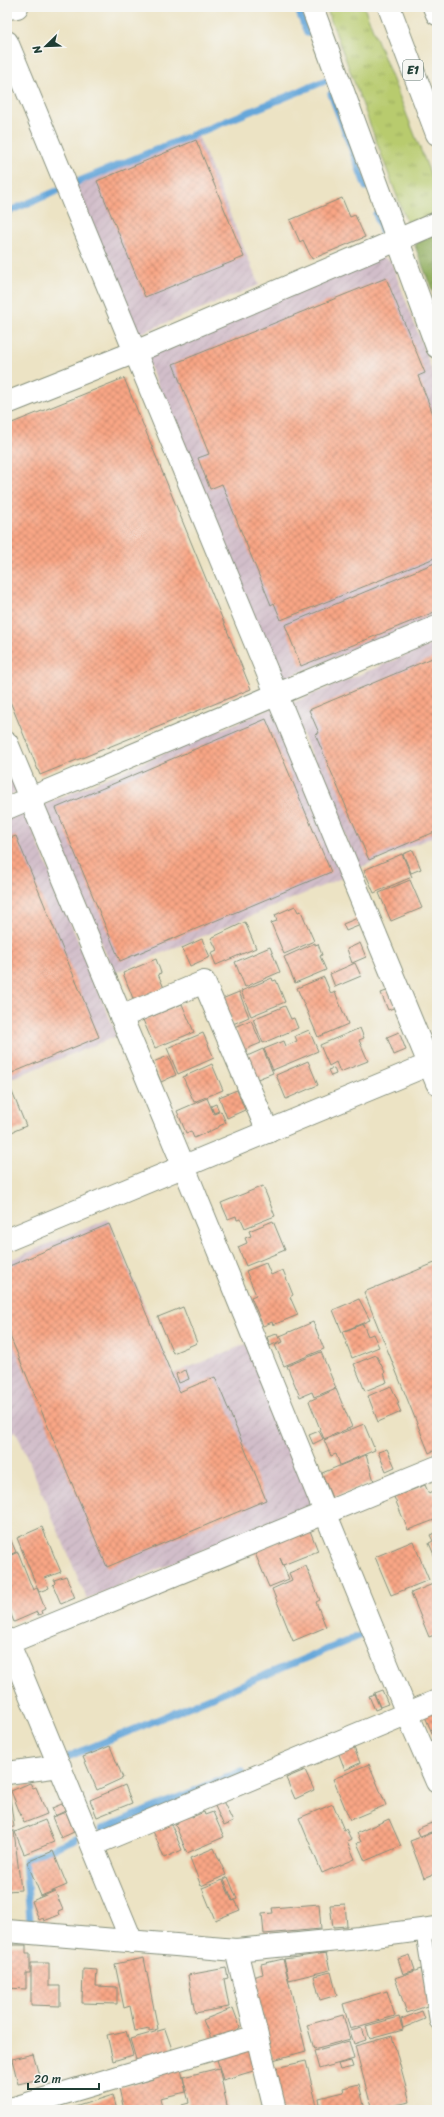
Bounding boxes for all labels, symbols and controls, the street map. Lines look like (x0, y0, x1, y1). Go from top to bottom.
north arrow (26, 26, 66, 66)
text: N (27, 42, 48, 58)
road number: E1 (403, 60, 423, 80)
scale bar (28, 2065, 99, 2091)
text: 20 m (34, 2068, 61, 2090)

